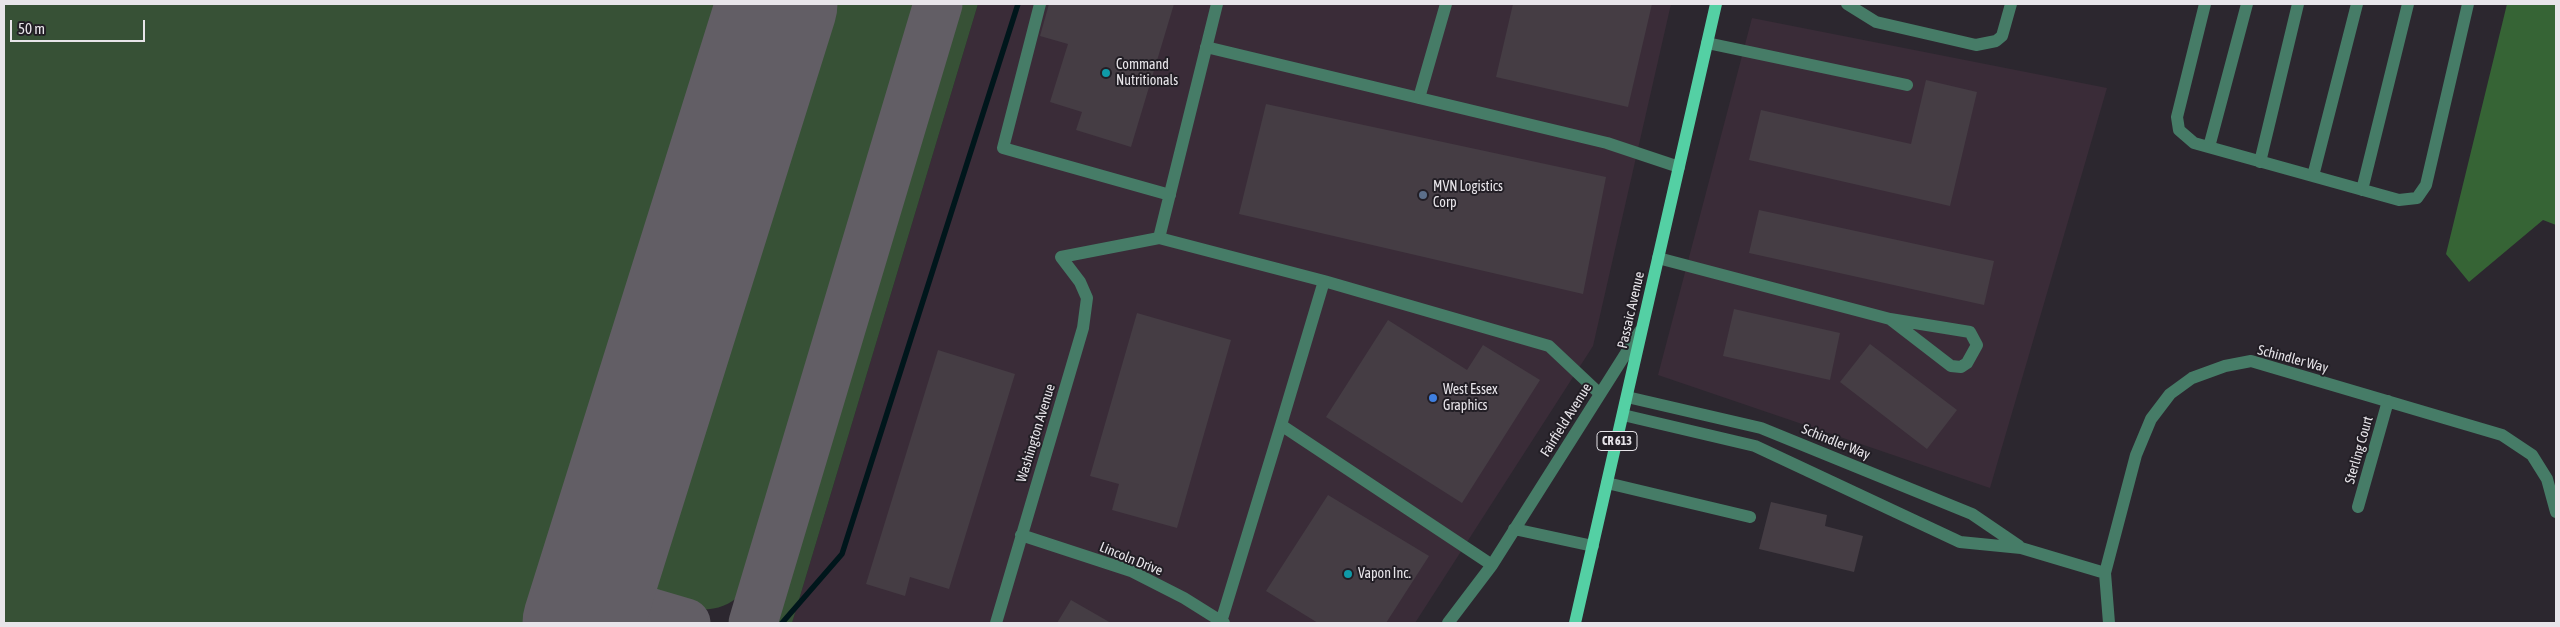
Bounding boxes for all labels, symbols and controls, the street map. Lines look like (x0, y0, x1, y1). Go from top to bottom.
scale bar (12, 10, 148, 42)
text: 50 m (18, 20, 45, 37)
place label: Command Nutritionals (1116, 57, 1178, 90)
marker: Command Nutritionals (1100, 67, 1112, 79)
place label: MVN Logistics Corp (1433, 179, 1503, 212)
marker: MVN Logistics Corp (1417, 189, 1429, 201)
street label: Passaic Avenue (1614, 270, 1648, 350)
street label: Schindler Way (2256, 342, 2330, 376)
street label: Fairfield Avenue (1537, 380, 1595, 460)
street label: Washington Avenue (1013, 382, 1059, 484)
place label: West Essex Graphics (1443, 382, 1498, 414)
marker: West Essex Graphics (1427, 392, 1439, 404)
street label: Sterling Court (2341, 414, 2377, 486)
street label: Schindler Way (1799, 421, 1873, 463)
road number: CR 613 (1597, 432, 1637, 451)
street label: Lincoln Drive (1097, 539, 1165, 579)
place label: Vapon Inc. (1358, 566, 1411, 582)
marker: Vapon Inc. (1342, 568, 1354, 580)

